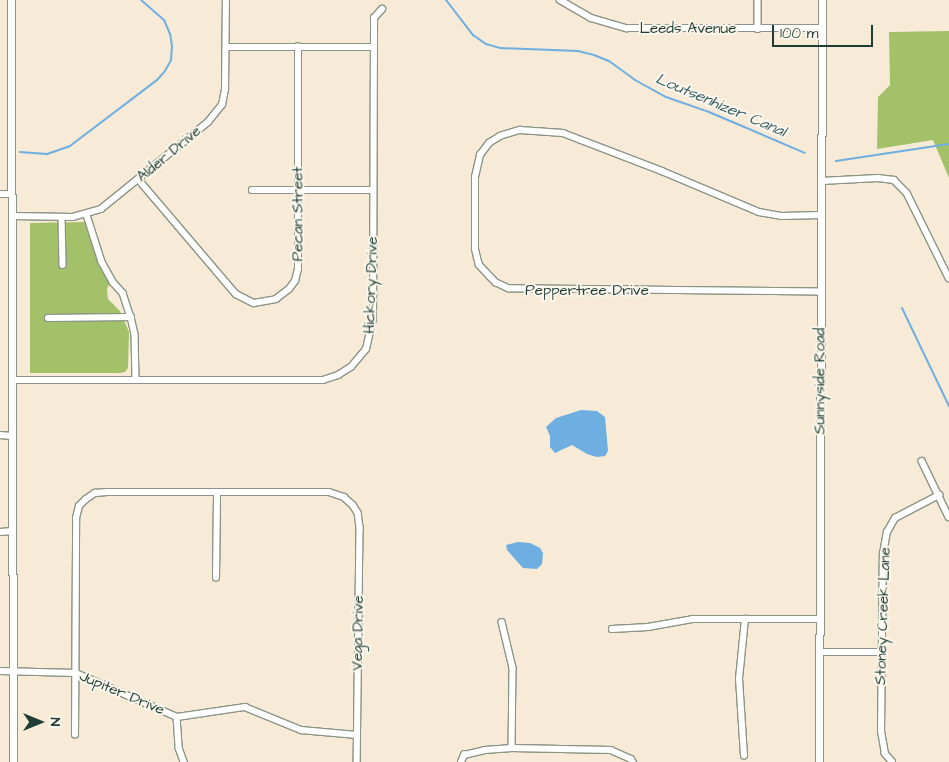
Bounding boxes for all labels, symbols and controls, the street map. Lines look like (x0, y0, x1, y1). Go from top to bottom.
scale bar (774, 15, 875, 47)
street label: Leeds Avenue (640, 20, 736, 38)
text: 100 m (780, 23, 819, 44)
water label: Loutsenhizer Canal (653, 69, 789, 141)
street label: Alder Drive (133, 122, 205, 186)
street label: Pecan Street (289, 167, 307, 261)
street label: Hickory Drive (360, 236, 382, 334)
street label: Peppertree Drive (525, 282, 649, 300)
street label: Sunnyside Road (811, 328, 829, 434)
street label: Stoney Creek Lane (872, 547, 894, 685)
street label: Vega Drive (348, 595, 368, 671)
street label: Jupiter Drive (77, 667, 167, 719)
north arrow (15, 697, 65, 747)
text: N (45, 718, 65, 726)

